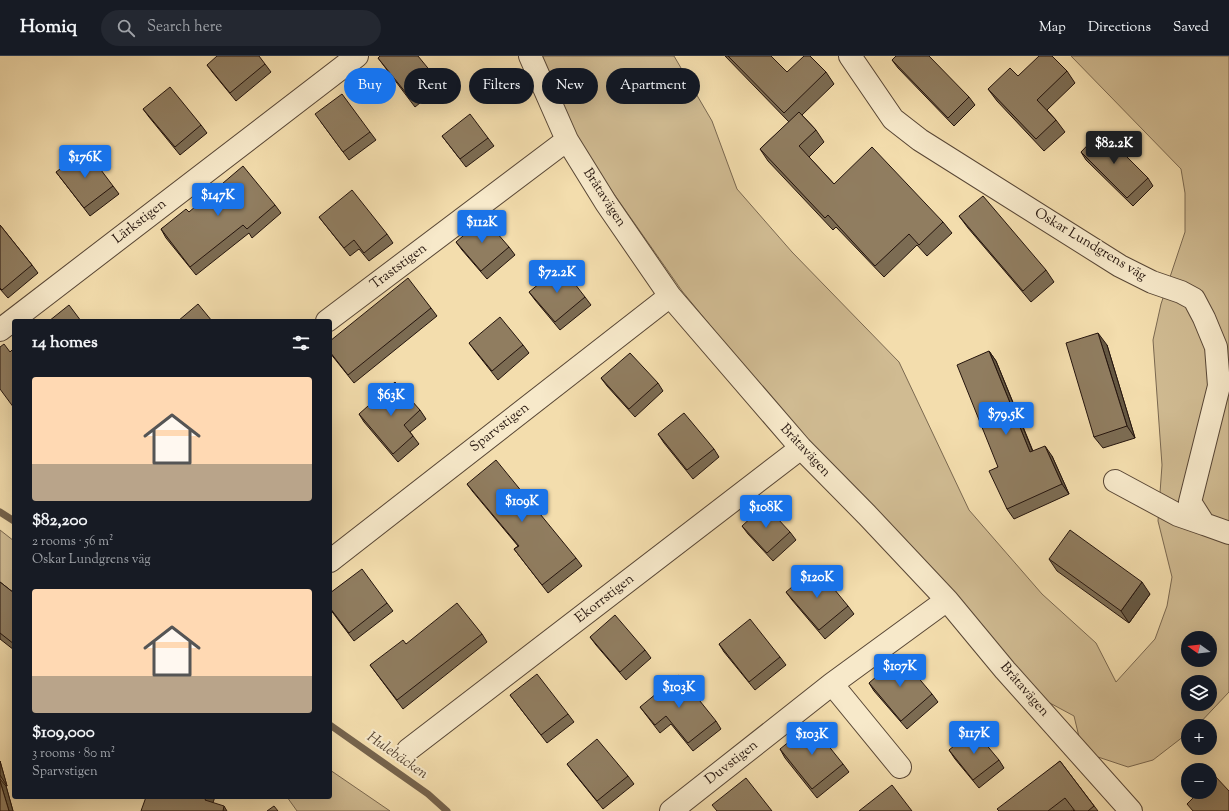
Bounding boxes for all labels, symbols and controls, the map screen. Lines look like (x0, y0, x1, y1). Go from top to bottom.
search box (101, 10, 381, 46)
text: Homiq (20, 14, 77, 41)
icon: search (115, 17, 137, 39)
text: Search here (147, 17, 222, 38)
text: Map (1039, 18, 1066, 38)
text: Directions (1088, 18, 1151, 38)
text: Saved (1173, 18, 1209, 38)
chip: Buy (344, 68, 396, 104)
chip: Rent (404, 68, 461, 104)
chip: Filters (469, 68, 534, 104)
chip: New (542, 68, 598, 104)
chip: Apartment (606, 68, 700, 104)
pin: $82.2K (1081, 131, 1147, 165)
text: $82.2K (1095, 135, 1133, 153)
pin: $176K (57, 145, 113, 179)
text: $176K (68, 149, 102, 167)
street label: Bråtavägen (577, 165, 631, 231)
pin: $147K (190, 183, 246, 217)
text: $147K (201, 187, 235, 205)
street label: Lärkstigen (109, 195, 171, 249)
street label: Oskar Lundgrens väg (1030, 204, 1150, 287)
pin: $112K (454, 210, 510, 244)
text: $112K (466, 214, 498, 232)
street label: Traststigen (366, 239, 432, 295)
pin: $72.2K (524, 260, 590, 294)
text: $72.2K (538, 264, 576, 282)
text: 14 homes (32, 331, 98, 355)
icon: filters (290, 332, 312, 354)
pin: $63K (367, 383, 415, 417)
text: $63K (377, 387, 405, 405)
street label: Sparvstigen (466, 398, 534, 458)
pin: $79.5K (973, 402, 1039, 436)
icon: home (136, 403, 208, 475)
text: $79.5K (988, 406, 1024, 424)
street label: Bråtavägen (775, 420, 835, 482)
pin: $109K (494, 489, 550, 523)
text: $109K (505, 493, 539, 511)
pin: $108K (738, 495, 794, 529)
text: $108K (749, 499, 783, 517)
text: $82,200 (32, 509, 88, 533)
text: 2 rooms · 56 m² (32, 533, 113, 551)
text: Oskar Lundgrens väg (32, 551, 151, 569)
pin: $120K (789, 565, 845, 599)
text: $120K (800, 569, 834, 587)
street label: Ekorrstigen (571, 570, 639, 628)
icon: home (136, 615, 208, 687)
north arrow (1181, 631, 1217, 667)
map controls (1181, 631, 1217, 799)
pin: $107K (872, 654, 928, 688)
text: $107K (883, 658, 917, 676)
street label: Bråtavägen (995, 658, 1053, 722)
pin: $103K (651, 675, 707, 709)
button: layers (1181, 675, 1217, 711)
text: $103K (663, 679, 695, 697)
button: + (1181, 719, 1217, 755)
text: $109,000 (32, 721, 95, 745)
pin: $117K (946, 721, 1002, 755)
pin: $103K (784, 722, 840, 756)
text: $117K (958, 725, 990, 743)
text: $103K (796, 726, 828, 744)
water label: Hulebäcken (362, 727, 432, 785)
street label: Duvstigen (701, 736, 763, 790)
text: 3 rooms · 80 m² (32, 745, 115, 763)
text: Sparvstigen (32, 763, 98, 781)
button: − (1181, 763, 1217, 799)

